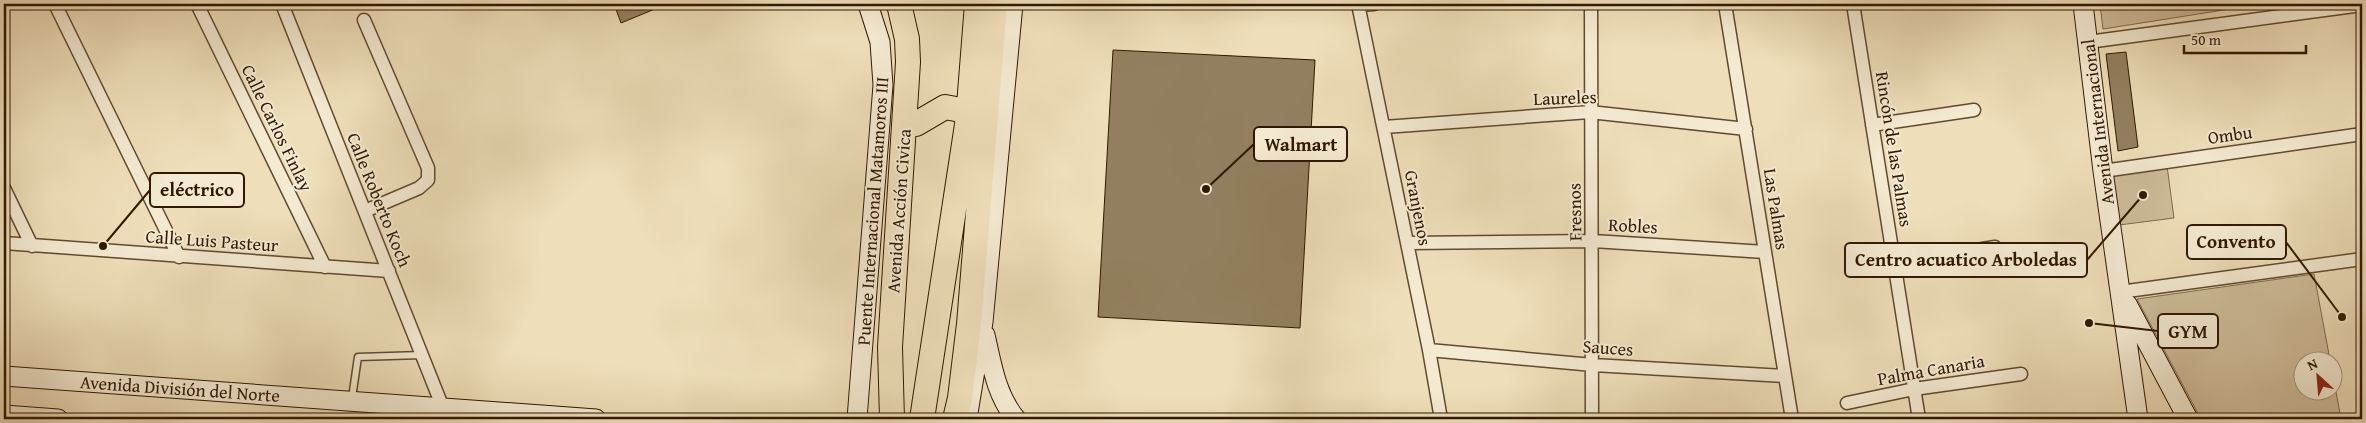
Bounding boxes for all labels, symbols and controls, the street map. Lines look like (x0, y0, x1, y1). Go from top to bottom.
scale bar (2184, 22, 2306, 54)
text: 50 m (2191, 29, 2222, 50)
street label: Avenida Internacional (2074, 38, 2121, 206)
street label: Calle Carlos Finlay (235, 60, 320, 196)
street label: Rincón de las Palmas (1869, 69, 1920, 229)
street label: Puente Internacional Matamoros III (850, 76, 895, 346)
street label: Laureles (1533, 83, 1597, 112)
street label: Ombu (2206, 118, 2254, 151)
street label: Avenida Acción Civica (879, 127, 918, 294)
callout: Walmart (1254, 127, 1347, 161)
street label: Calle Roberto Koch (340, 129, 419, 271)
text: Walmart (1265, 130, 1338, 158)
street label: Las Palmas (1757, 166, 1796, 252)
street label: Granjenos (1398, 168, 1439, 248)
callout: eléctrico (150, 173, 244, 207)
text: eléctrico (160, 175, 234, 203)
street label: Fresnos (1560, 183, 1589, 241)
street label: Robles (1608, 211, 1658, 240)
street label: Calle Luis Pasteur (145, 222, 280, 259)
callout: Convento (2187, 225, 2286, 259)
text: Convento (2196, 227, 2276, 255)
callout: Centro acuatico Arboledas (1845, 243, 2087, 277)
text: Centro acuatico Arboledas (1855, 245, 2077, 273)
callout: GYM (2158, 314, 2218, 348)
text: GYM (2168, 317, 2208, 345)
street label: Sauces (1582, 332, 1634, 363)
street label: Palma Canaria (1875, 347, 1987, 392)
north arrow (2294, 350, 2344, 400)
text: N (2304, 353, 2321, 375)
street label: Avenida División del Norte (79, 368, 281, 409)

